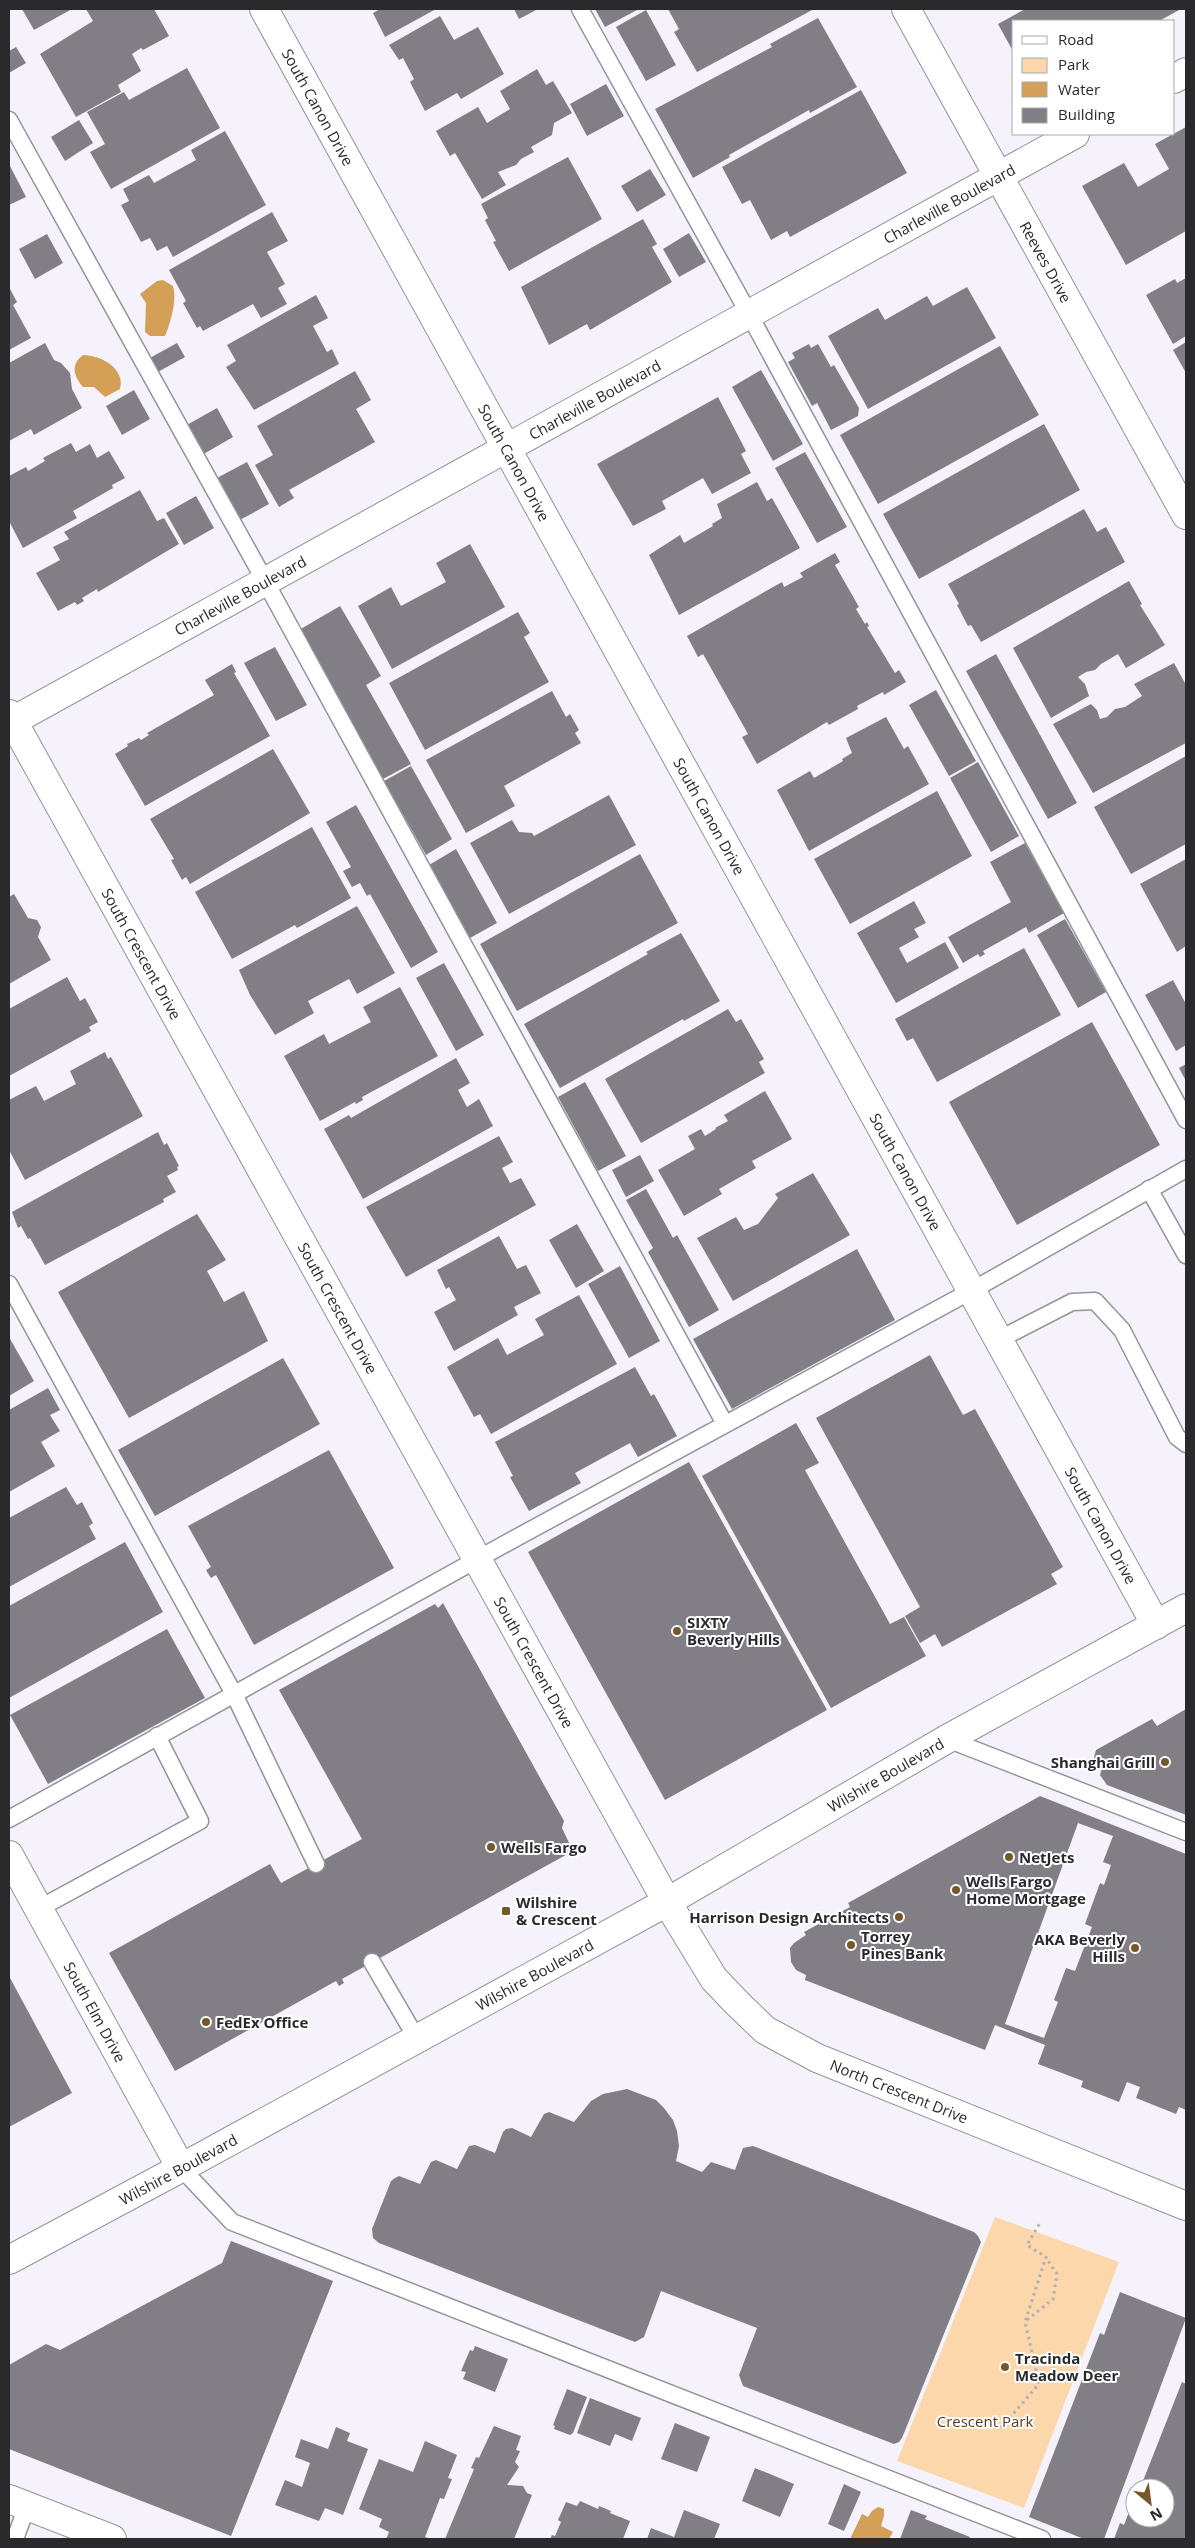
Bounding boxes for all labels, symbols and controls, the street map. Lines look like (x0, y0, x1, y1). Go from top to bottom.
legend (1012, 20, 1175, 135)
text: Road (1058, 29, 1094, 49)
street label: South Canon Drive (278, 45, 358, 169)
text: Park (1058, 54, 1089, 74)
text: Water (1058, 79, 1100, 99)
text: Building (1058, 104, 1115, 124)
street label: Charleville Boulevard (879, 159, 1019, 248)
street label: Reeves Drive (1015, 218, 1076, 306)
street label: Charleville Boulevard (525, 355, 664, 444)
street label: South Canon Drive (474, 400, 555, 525)
street label: Charleville Boulevard (170, 551, 310, 640)
street label: South Canon Drive (669, 754, 750, 878)
street label: South Crescent Drive (97, 885, 186, 1023)
street label: South Canon Drive (865, 1110, 946, 1234)
street label: South Crescent Drive (294, 1239, 382, 1377)
street label: South Canon Drive (1061, 1463, 1141, 1587)
street label: South Crescent Drive (490, 1593, 579, 1731)
place label: SIXTY Beverly Hills (687, 1612, 780, 1649)
marker: SIXTY Beverly Hills (671, 1625, 683, 1637)
street label: Wilshire Boulevard (824, 1733, 947, 1816)
place label: Shanghai Grill (1051, 1752, 1155, 1772)
marker: Shanghai Grill (1159, 1756, 1171, 1768)
place label: Wells Fargo (501, 1837, 587, 1857)
marker: Wells Fargo (485, 1841, 497, 1853)
place label: NetJets (1019, 1847, 1074, 1867)
marker: NetJets (1003, 1851, 1015, 1863)
place label: Wells Fargo Home Mortgage (966, 1871, 1086, 1908)
marker: Wells Fargo Home Mortgage (950, 1884, 962, 1896)
place label: Wilshire & Crescent (516, 1892, 597, 1929)
marker: Wilshire & Crescent (500, 1905, 512, 1917)
place label: Harrison Design Architects (689, 1907, 889, 1927)
marker: Harrison Design Architects (893, 1911, 905, 1923)
place label: Torrey Pines Bank (861, 1926, 944, 1963)
place label: AKA Beverly Hills (1034, 1929, 1125, 1966)
street label: Wilshire Boulevard (472, 1934, 597, 2015)
marker: Torrey Pines Bank (845, 1939, 857, 1951)
marker: AKA Beverly Hills (1129, 1942, 1141, 1954)
street label: South Elm Drive (60, 1958, 131, 2066)
place label: FedEx Office (216, 2012, 308, 2032)
marker: FedEx Office (200, 2016, 212, 2028)
street label: North Crescent Drive (827, 2054, 971, 2128)
street label: Wilshire Boulevard (116, 2129, 241, 2209)
place label: Tracinda Meadow Deer (1015, 2348, 1118, 2385)
marker: Tracinda Meadow Deer (999, 2361, 1011, 2373)
park label: Crescent Park (937, 2411, 1033, 2431)
north arrow (1125, 2478, 1175, 2528)
text: N (1147, 2504, 1166, 2526)

